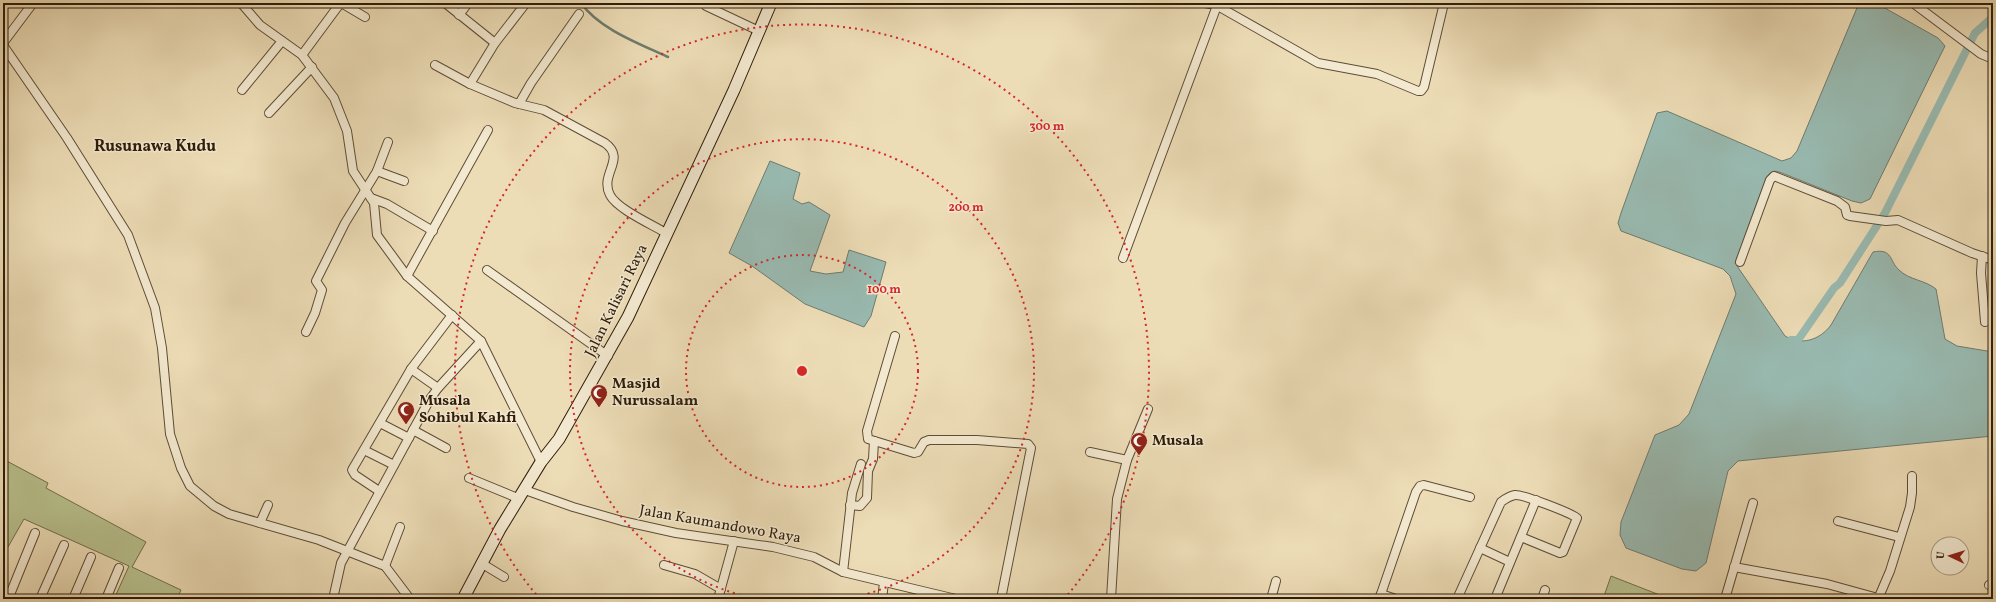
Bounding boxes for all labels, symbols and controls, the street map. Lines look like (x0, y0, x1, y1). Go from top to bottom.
text: 300 m (1030, 119, 1065, 135)
district label: Rusunawa Kudu (94, 136, 216, 158)
text: 200 m (948, 200, 984, 216)
street label: Jalan Kalisari Raya (580, 241, 654, 361)
text: 100 m (867, 282, 901, 298)
centre of rings (795, 364, 809, 378)
place label: Masjid Nurussalam (612, 374, 699, 412)
mosque icon: Masjid Nurussalam (589, 383, 609, 408)
place label: Musala Sohibul Kahfi (419, 391, 517, 429)
mosque icon: Musala Sohibul Kahfi (396, 400, 416, 425)
mosque icon: Musala (1129, 431, 1149, 456)
place label: Musala (1152, 431, 1204, 452)
street label: Jalan Kaumandowo Raya (638, 500, 802, 550)
north arrow (1930, 536, 1970, 576)
text: U (1934, 551, 1949, 560)

